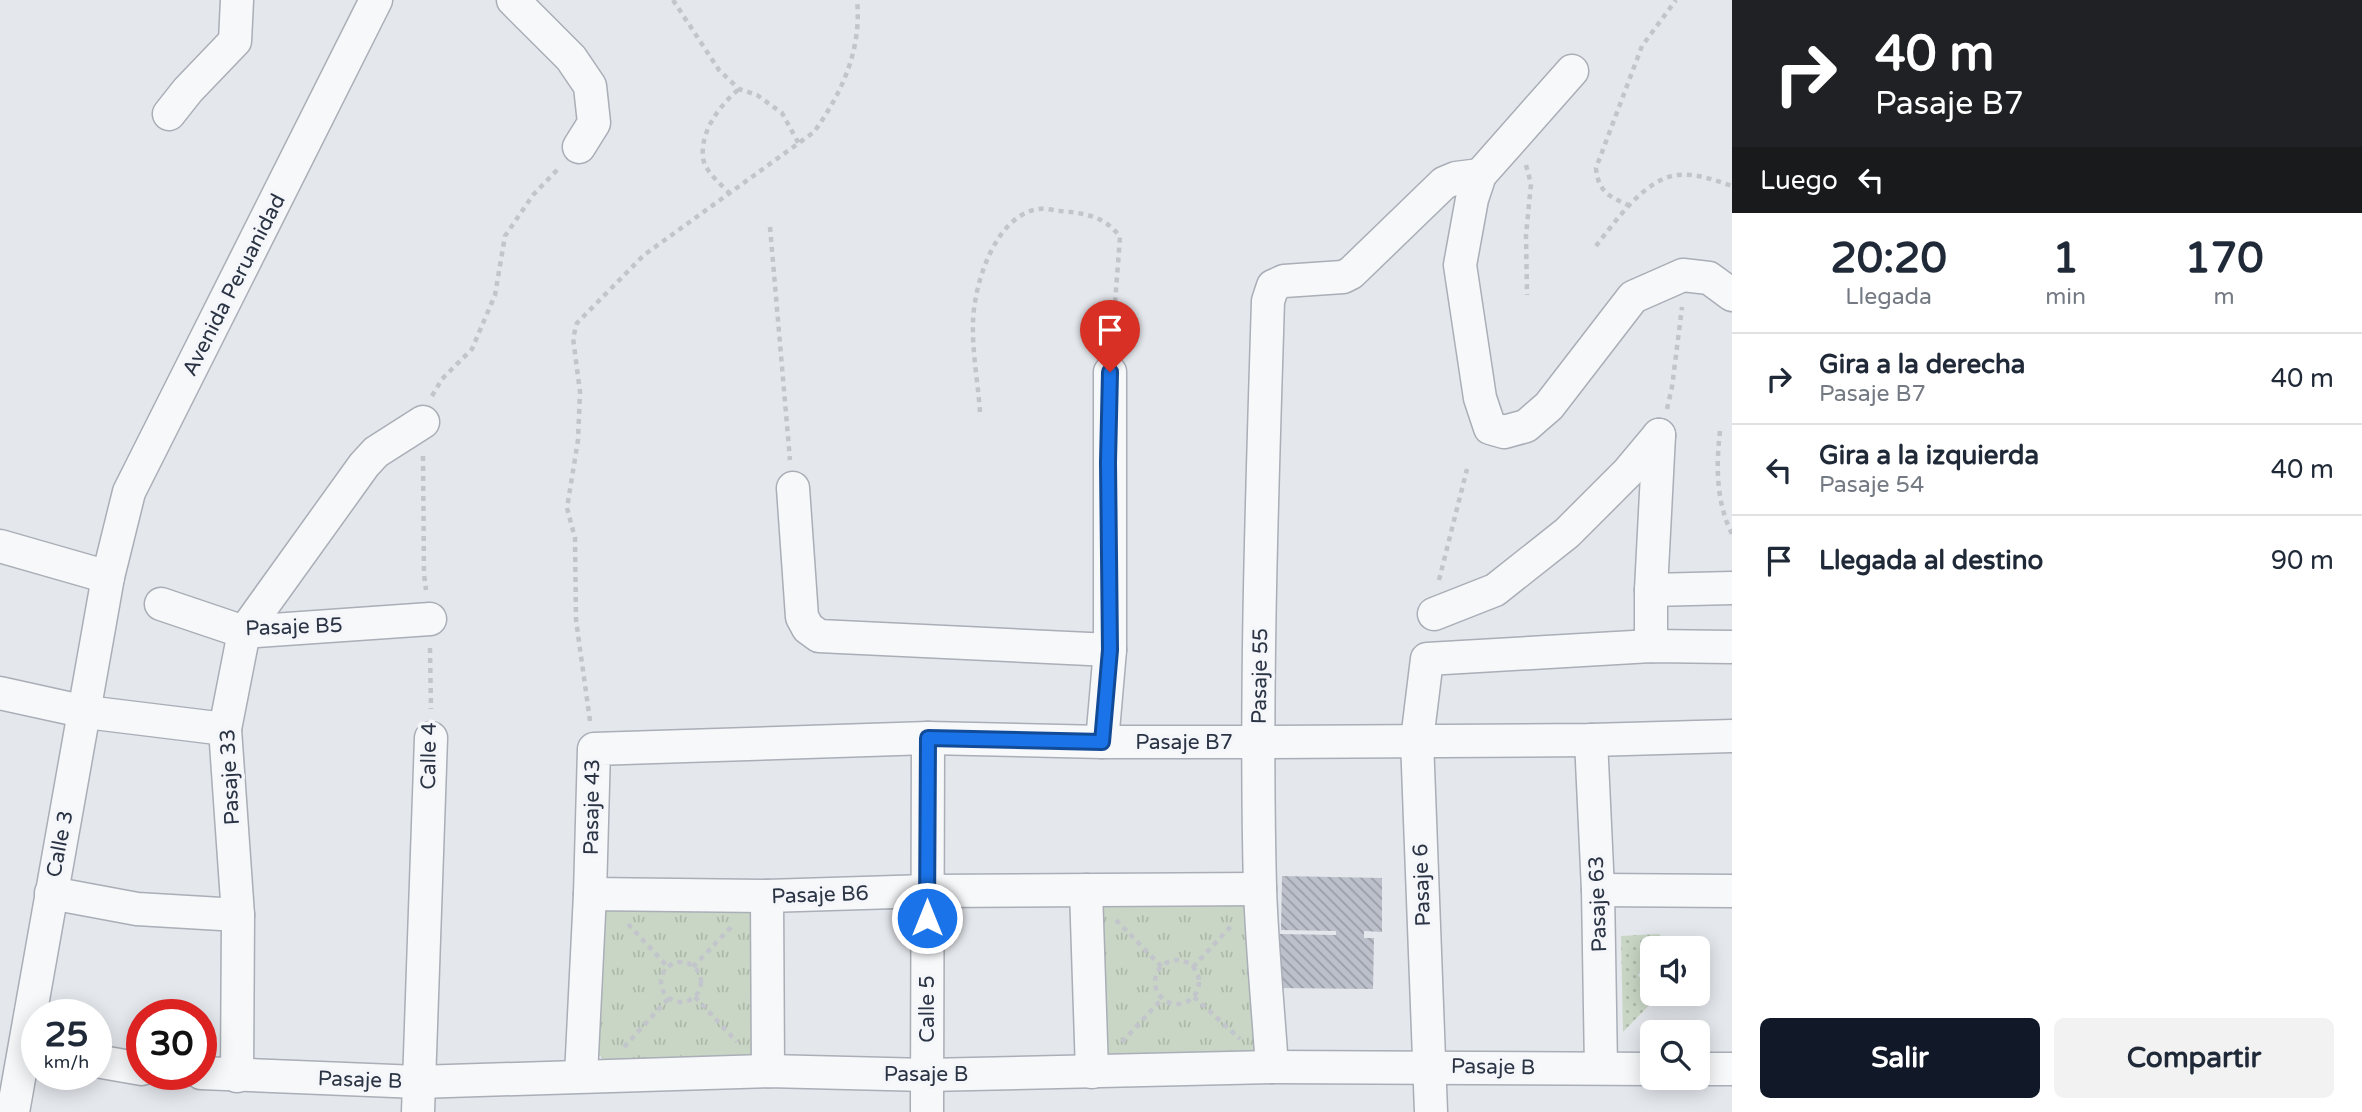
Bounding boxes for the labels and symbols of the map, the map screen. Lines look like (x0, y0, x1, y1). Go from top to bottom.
street label: Avenida Peruanidad (177, 190, 291, 380)
pin (1080, 300, 1140, 372)
street label: Pasaje B5 (245, 613, 343, 641)
street label: Pasaje 55 (1247, 628, 1273, 724)
street label: Calle 4 (416, 722, 442, 790)
street label: Pasaje 33 (215, 728, 245, 826)
street label: Pasaje B7 (1135, 730, 1233, 755)
street label: Pasaje 43 (579, 759, 605, 855)
street label: Calle 3 (41, 809, 79, 879)
street label: Pasaje 6 (1408, 843, 1436, 927)
street label: Pasaje 63 (1584, 855, 1612, 953)
street label: Pasaje B6 (771, 881, 869, 909)
position arrow (890, 881, 964, 955)
street label: Calle 5 (915, 975, 940, 1043)
speed limit sign: 30 (126, 999, 217, 1090)
street label: Pasaje B (1451, 1054, 1535, 1080)
street label: Pasaje B (884, 1062, 968, 1087)
street label: Pasaje B (317, 1066, 403, 1094)

